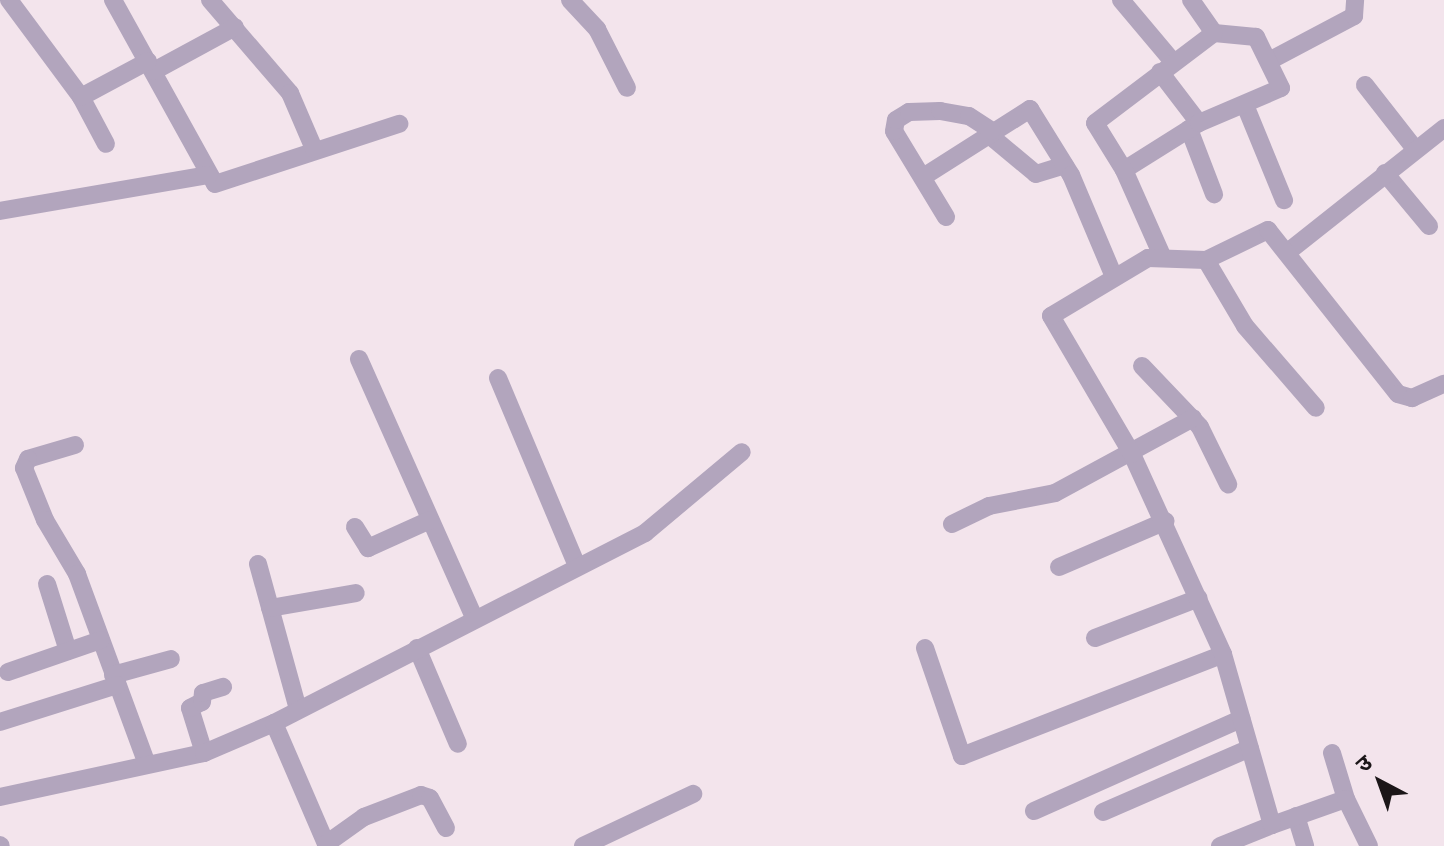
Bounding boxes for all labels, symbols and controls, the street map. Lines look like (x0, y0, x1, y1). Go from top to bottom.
north arrow (1340, 742, 1420, 822)
text: उ (1350, 749, 1378, 778)

